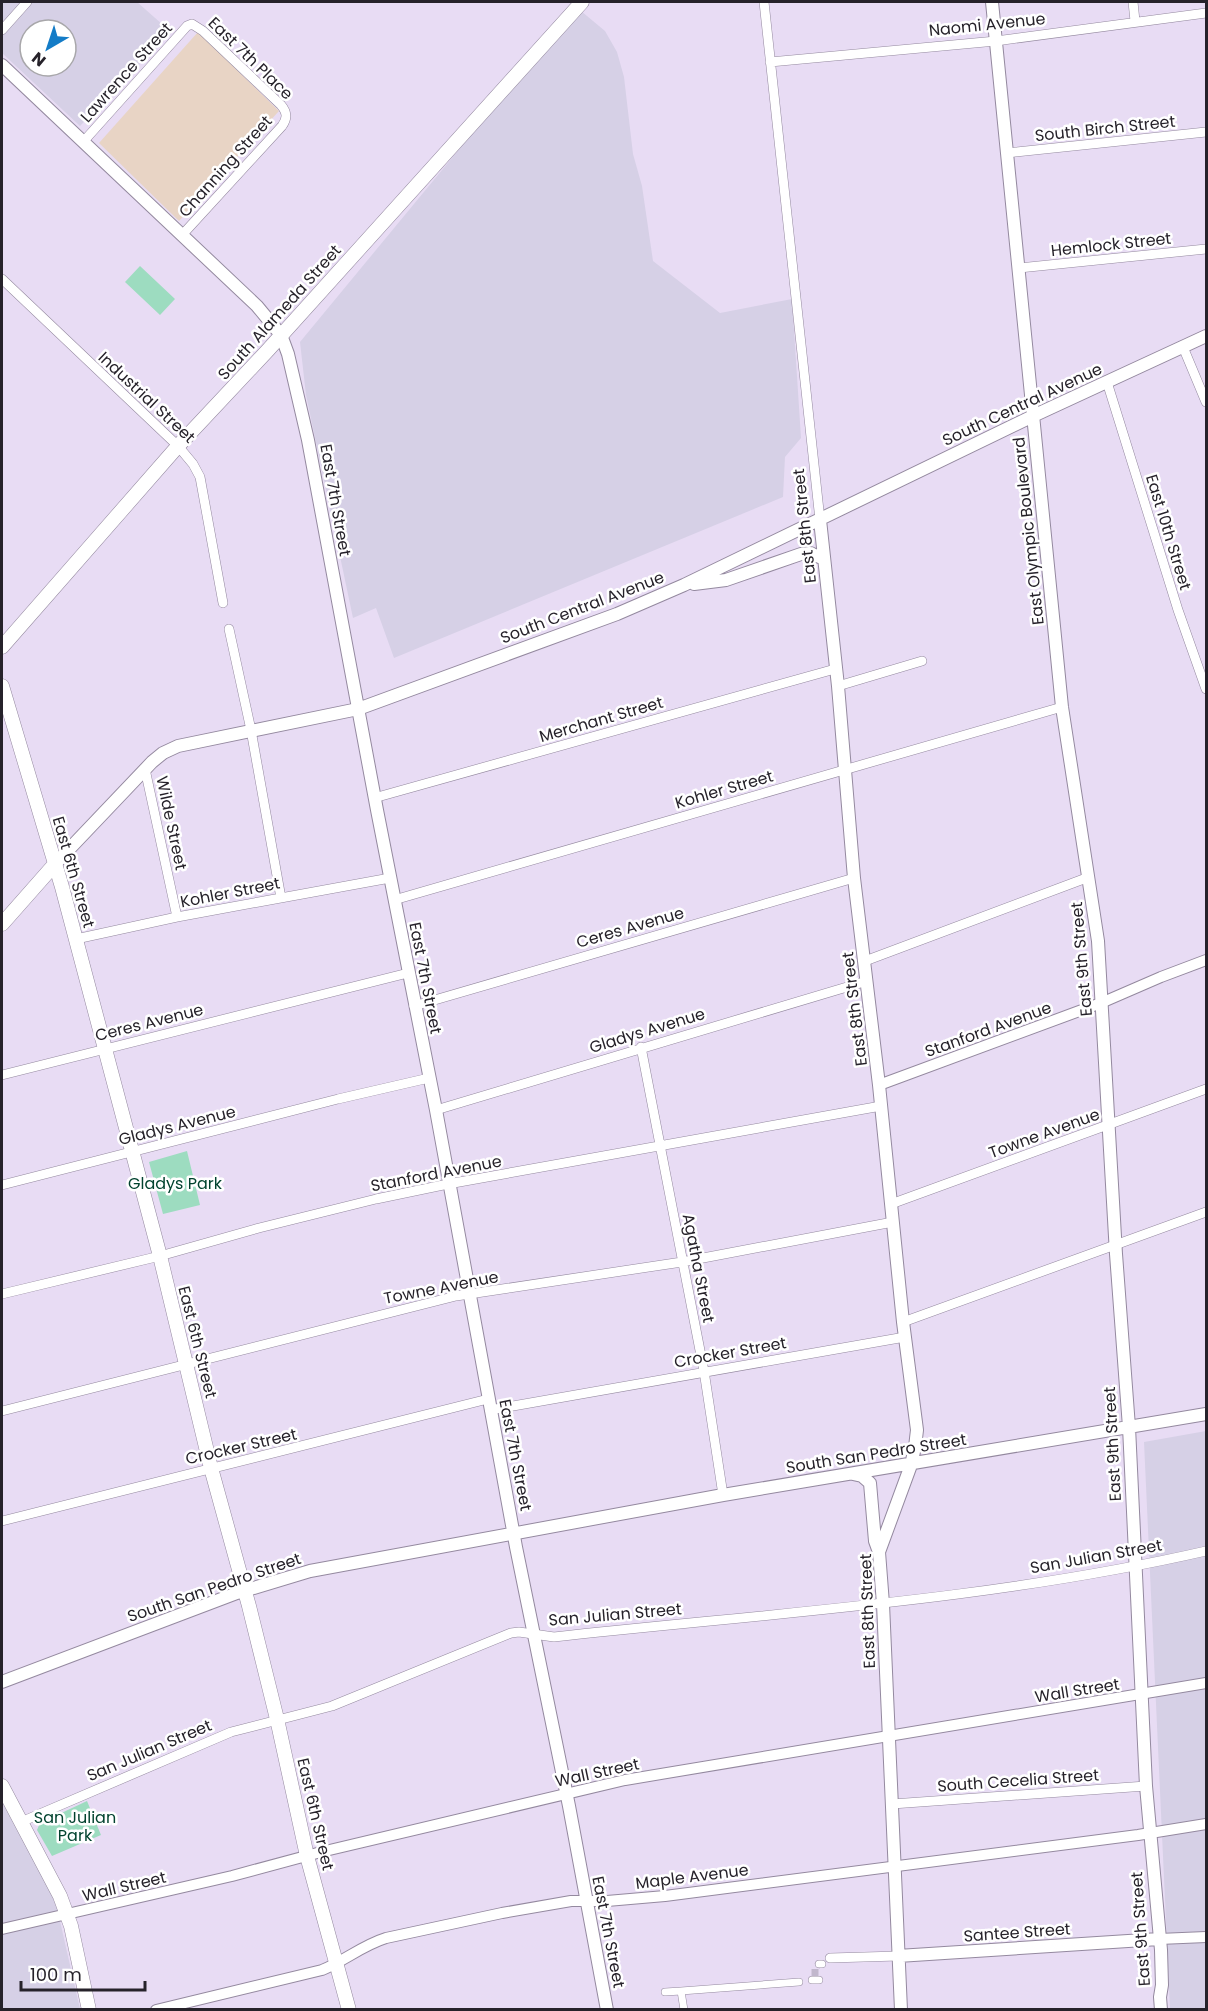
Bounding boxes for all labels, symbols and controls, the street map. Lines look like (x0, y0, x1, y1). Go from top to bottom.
street label: Naomi Avenue (928, 7, 1047, 42)
street label: East 7th Place (203, 12, 298, 105)
street label: Lawrence Street (75, 17, 178, 127)
north arrow (18, 18, 78, 78)
text: N (27, 47, 51, 72)
street label: Channing Street (173, 110, 278, 222)
street label: South Birch Street (1034, 110, 1177, 147)
street label: Hemlock Street (1050, 227, 1172, 262)
street label: South Alameda Street (212, 240, 347, 385)
street label: Industrial Street (93, 346, 200, 449)
street label: South Central Avenue (939, 357, 1106, 452)
street label: East Olympic Boulevard (1007, 436, 1050, 626)
street label: East 7th Street (314, 442, 357, 558)
street label: East 8th Street (787, 468, 822, 584)
street label: East 10th Street (1140, 471, 1197, 593)
street label: South Central Avenue (497, 566, 667, 649)
street label: Merchant Street (537, 691, 666, 748)
street label: Kohler Street (672, 764, 776, 814)
street label: Wilde Street (150, 774, 193, 872)
street label: East 6th Street (47, 814, 100, 931)
street label: Kohler Street (178, 872, 282, 913)
street label: Ceres Avenue (574, 901, 687, 954)
street label: East 9th Street (1065, 901, 1098, 1017)
street label: East 7th Street (403, 920, 448, 1036)
street label: East 8th Street (836, 950, 873, 1067)
street label: Stanford Avenue (922, 996, 1055, 1063)
street label: Ceres Avenue (93, 998, 206, 1047)
street label: Gladys Avenue (587, 1002, 708, 1059)
street label: Gladys Avenue (116, 1100, 238, 1151)
street label: Towne Avenue (985, 1103, 1103, 1164)
street label: Stanford Avenue (369, 1150, 504, 1197)
park label: Gladys Park (128, 1172, 223, 1195)
street label: Agatha Street (677, 1212, 720, 1325)
street label: Towne Avenue (382, 1265, 501, 1310)
street label: East 6th Street (172, 1284, 223, 1401)
street label: Crocker Street (672, 1331, 788, 1374)
street label: East 9th Street (1098, 1386, 1127, 1502)
street label: East 7th Street (493, 1397, 538, 1513)
street label: Crocker Street (183, 1422, 299, 1470)
street label: South San Pedro Street (784, 1428, 968, 1479)
street label: San Julian Street (1028, 1534, 1164, 1579)
street label: South San Pedro Street (124, 1547, 304, 1628)
street label: East 8th Street (854, 1553, 881, 1669)
street label: San Julian Street (548, 1597, 683, 1632)
street label: Wall Street (1033, 1672, 1121, 1709)
street label: San Julian Street (83, 1714, 215, 1787)
street label: Wall Street (553, 1752, 641, 1793)
street label: East 6th Street (291, 1756, 340, 1873)
street label: South Cecelia Street (936, 1763, 1100, 1798)
park label: San Julian Park (34, 1806, 116, 1847)
street label: Maple Avenue (634, 1858, 750, 1895)
street label: Wall Street (80, 1866, 168, 1907)
street label: East 9th Street (1125, 1871, 1156, 1987)
street label: East 7th Street (586, 1874, 631, 1990)
street label: Santee Street (963, 1917, 1071, 1948)
scale bar (21, 1954, 146, 1992)
text: 100 m (30, 1962, 82, 1987)

